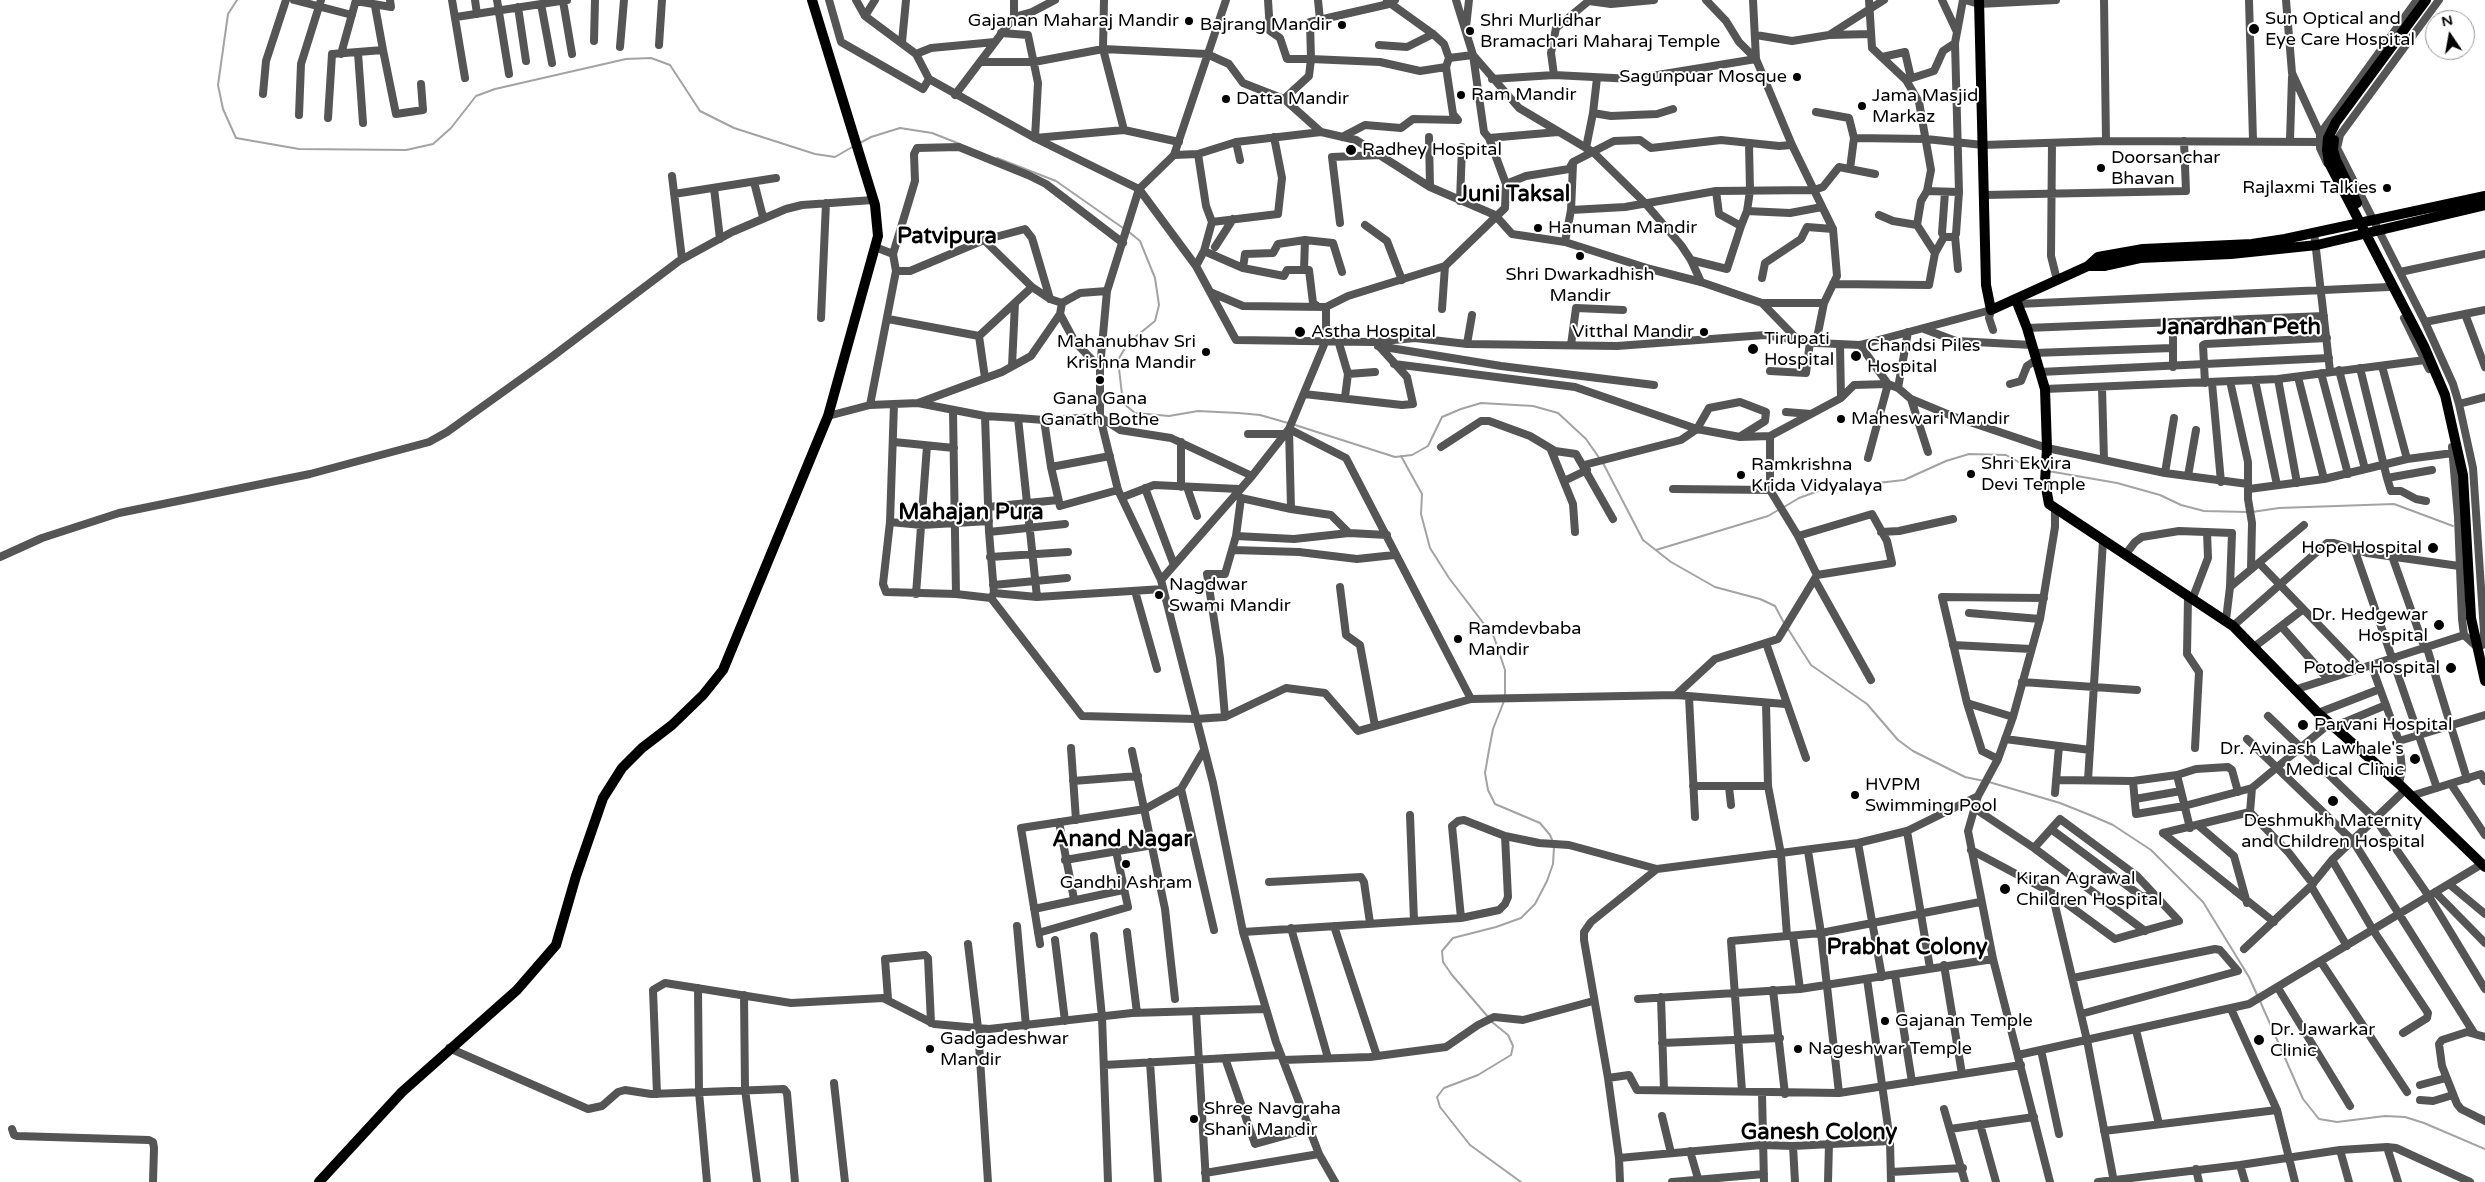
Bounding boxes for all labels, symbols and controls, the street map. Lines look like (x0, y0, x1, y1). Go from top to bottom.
place label: Sun Optical and Eye Care Hospital (2265, 8, 2415, 50)
place label: Gajanan Maharaj Mandir (968, 10, 1179, 32)
place label: Shri Murlidhar Bramachari Maharaj Temple (1480, 10, 1720, 52)
north arrow (2425, 10, 2475, 60)
text: N (2440, 11, 2454, 30)
place label: Bajrang Mandir (1200, 14, 1332, 36)
marker: Gajanan Maharaj Mandir (1183, 15, 1195, 27)
marker: Bajrang Mandir (1336, 19, 1348, 31)
marker: Sun Optical and Eye Care Hospital (2247, 22, 2261, 36)
marker: Shri Murlidhar Bramachari Maharaj Temple (1464, 25, 1476, 37)
place label: Sagunpuar Mosque (1619, 66, 1787, 88)
marker: Sagunpuar Mosque (1791, 71, 1803, 83)
place label: Ram Mandir (1471, 84, 1576, 106)
place label: Jama Masjid Markaz (1872, 85, 1978, 128)
place label: Datta Mandir (1236, 88, 1349, 110)
marker: Ram Mandir (1455, 89, 1467, 101)
marker: Datta Mandir (1220, 93, 1232, 105)
marker: Jama Masjid Markaz (1856, 100, 1868, 112)
place label: Radhey Hospital (1362, 139, 1502, 161)
marker: Radhey Hospital (1344, 143, 1358, 157)
place label: Doorsanchar Bhavan (2111, 147, 2220, 190)
marker: Doorsanchar Bhavan (2095, 162, 2107, 174)
place label: Rajlaxmi Talkies (2242, 177, 2377, 199)
district label: Juni Taksal (1458, 182, 1570, 208)
marker: Rajlaxmi Talkies (2381, 182, 2393, 194)
place label: Hanuman Mandir (1548, 217, 1697, 239)
marker: Hanuman Mandir (1532, 222, 1544, 234)
district label: Patvipura (897, 224, 997, 250)
marker: Shri Dwarkadhish Mandir (1574, 250, 1586, 262)
place label: Shri Dwarkadhish Mandir (1506, 264, 1654, 306)
district label: Janardhan Peth (2157, 315, 2321, 341)
place label: Astha Hospital (1311, 321, 1436, 343)
place label: Vitthal Mandir (1572, 321, 1694, 343)
marker: Astha Hospital (1293, 325, 1307, 339)
marker: Vitthal Mandir (1698, 326, 1710, 338)
place label: Tirupati Hospital (1764, 328, 1834, 370)
place label: Mahanubhav Sri Krishna Mandir (1057, 331, 1196, 374)
place label: Chandsi Piles Hospital (1867, 335, 1980, 378)
marker: Tirupati Hospital (1746, 342, 1760, 356)
marker: Mahanubhav Sri Krishna Mandir (1200, 346, 1212, 358)
marker: Chandsi Piles Hospital (1849, 349, 1863, 363)
marker: Gana Gana Ganath Bothe (1094, 374, 1106, 386)
place label: Gana Gana Ganath Bothe (1041, 388, 1159, 430)
place label: Maheswari Mandir (1851, 408, 2010, 430)
marker: Maheswari Mandir (1835, 413, 1847, 425)
place label: Shri Ekvira Devi Temple (1981, 453, 2086, 496)
place label: Ramkrishna Krida Vidyalaya (1751, 454, 1883, 496)
marker: Shri Ekvira Devi Temple (1965, 468, 1977, 480)
marker: Ramkrishna Krida Vidyalaya (1735, 469, 1747, 481)
district label: Mahajan Pura (898, 500, 1044, 526)
place label: Hope Hospital (2301, 537, 2422, 559)
marker: Hope Hospital (2426, 541, 2440, 555)
place label: Nagdwar Swami Mandir (1169, 574, 1291, 616)
marker: Nagdwar Swami Mandir (1153, 589, 1165, 601)
place label: Dr. Hedgewar Hospital (2311, 604, 2428, 646)
place label: Ramdevbaba Mandir (1468, 618, 1581, 660)
marker: Dr. Hedgewar Hospital (2432, 618, 2446, 632)
marker: Ramdevbaba Mandir (1452, 633, 1464, 645)
place label: Potode Hospital (2303, 657, 2440, 679)
marker: Potode Hospital (2444, 661, 2458, 675)
place label: Parvani Hospital (2314, 714, 2453, 736)
marker: Parvani Hospital (2296, 718, 2310, 732)
place label: Dr. Avinash Lawhale's Medical Clinic (2220, 738, 2404, 781)
marker: Dr. Avinash Lawhale's Medical Clinic (2408, 752, 2422, 766)
place label: HVPM Swimming Pool (1865, 774, 1997, 816)
marker: HVPM Swimming Pool (1849, 789, 1861, 801)
marker: Deshmukh Maternity and Children Hospital (2326, 794, 2340, 808)
place label: Deshmukh Maternity and Children Hospital (2241, 810, 2425, 852)
district label: Anand Nagar (1052, 827, 1192, 853)
marker: Gandhi Ashram (1120, 858, 1132, 870)
place label: Kiran Agrawal Children Hospital (2016, 868, 2162, 911)
place label: Gandhi Ashram (1060, 872, 1192, 894)
marker: Kiran Agrawal Children Hospital (1998, 882, 2012, 896)
district label: Prabhat Colony (1826, 935, 1988, 961)
place label: Gajanan Temple (1895, 1010, 2033, 1032)
marker: Gajanan Temple (1879, 1015, 1891, 1027)
place label: Dr. Jawarkar Clinic (2270, 1019, 2375, 1062)
place label: Gadgadeshwar Mandir (940, 1028, 1069, 1070)
marker: Dr. Jawarkar Clinic (2252, 1033, 2266, 1047)
place label: Nageshwar Temple (1808, 1038, 1972, 1060)
marker: Gadgadeshwar Mandir (924, 1043, 936, 1055)
marker: Nageshwar Temple (1792, 1043, 1804, 1055)
place label: Shree Navgraha Shani Mandir (1204, 1098, 1341, 1140)
marker: Shree Navgraha Shani Mandir (1188, 1113, 1200, 1125)
district label: Ganesh Colony (1741, 1120, 1897, 1146)

